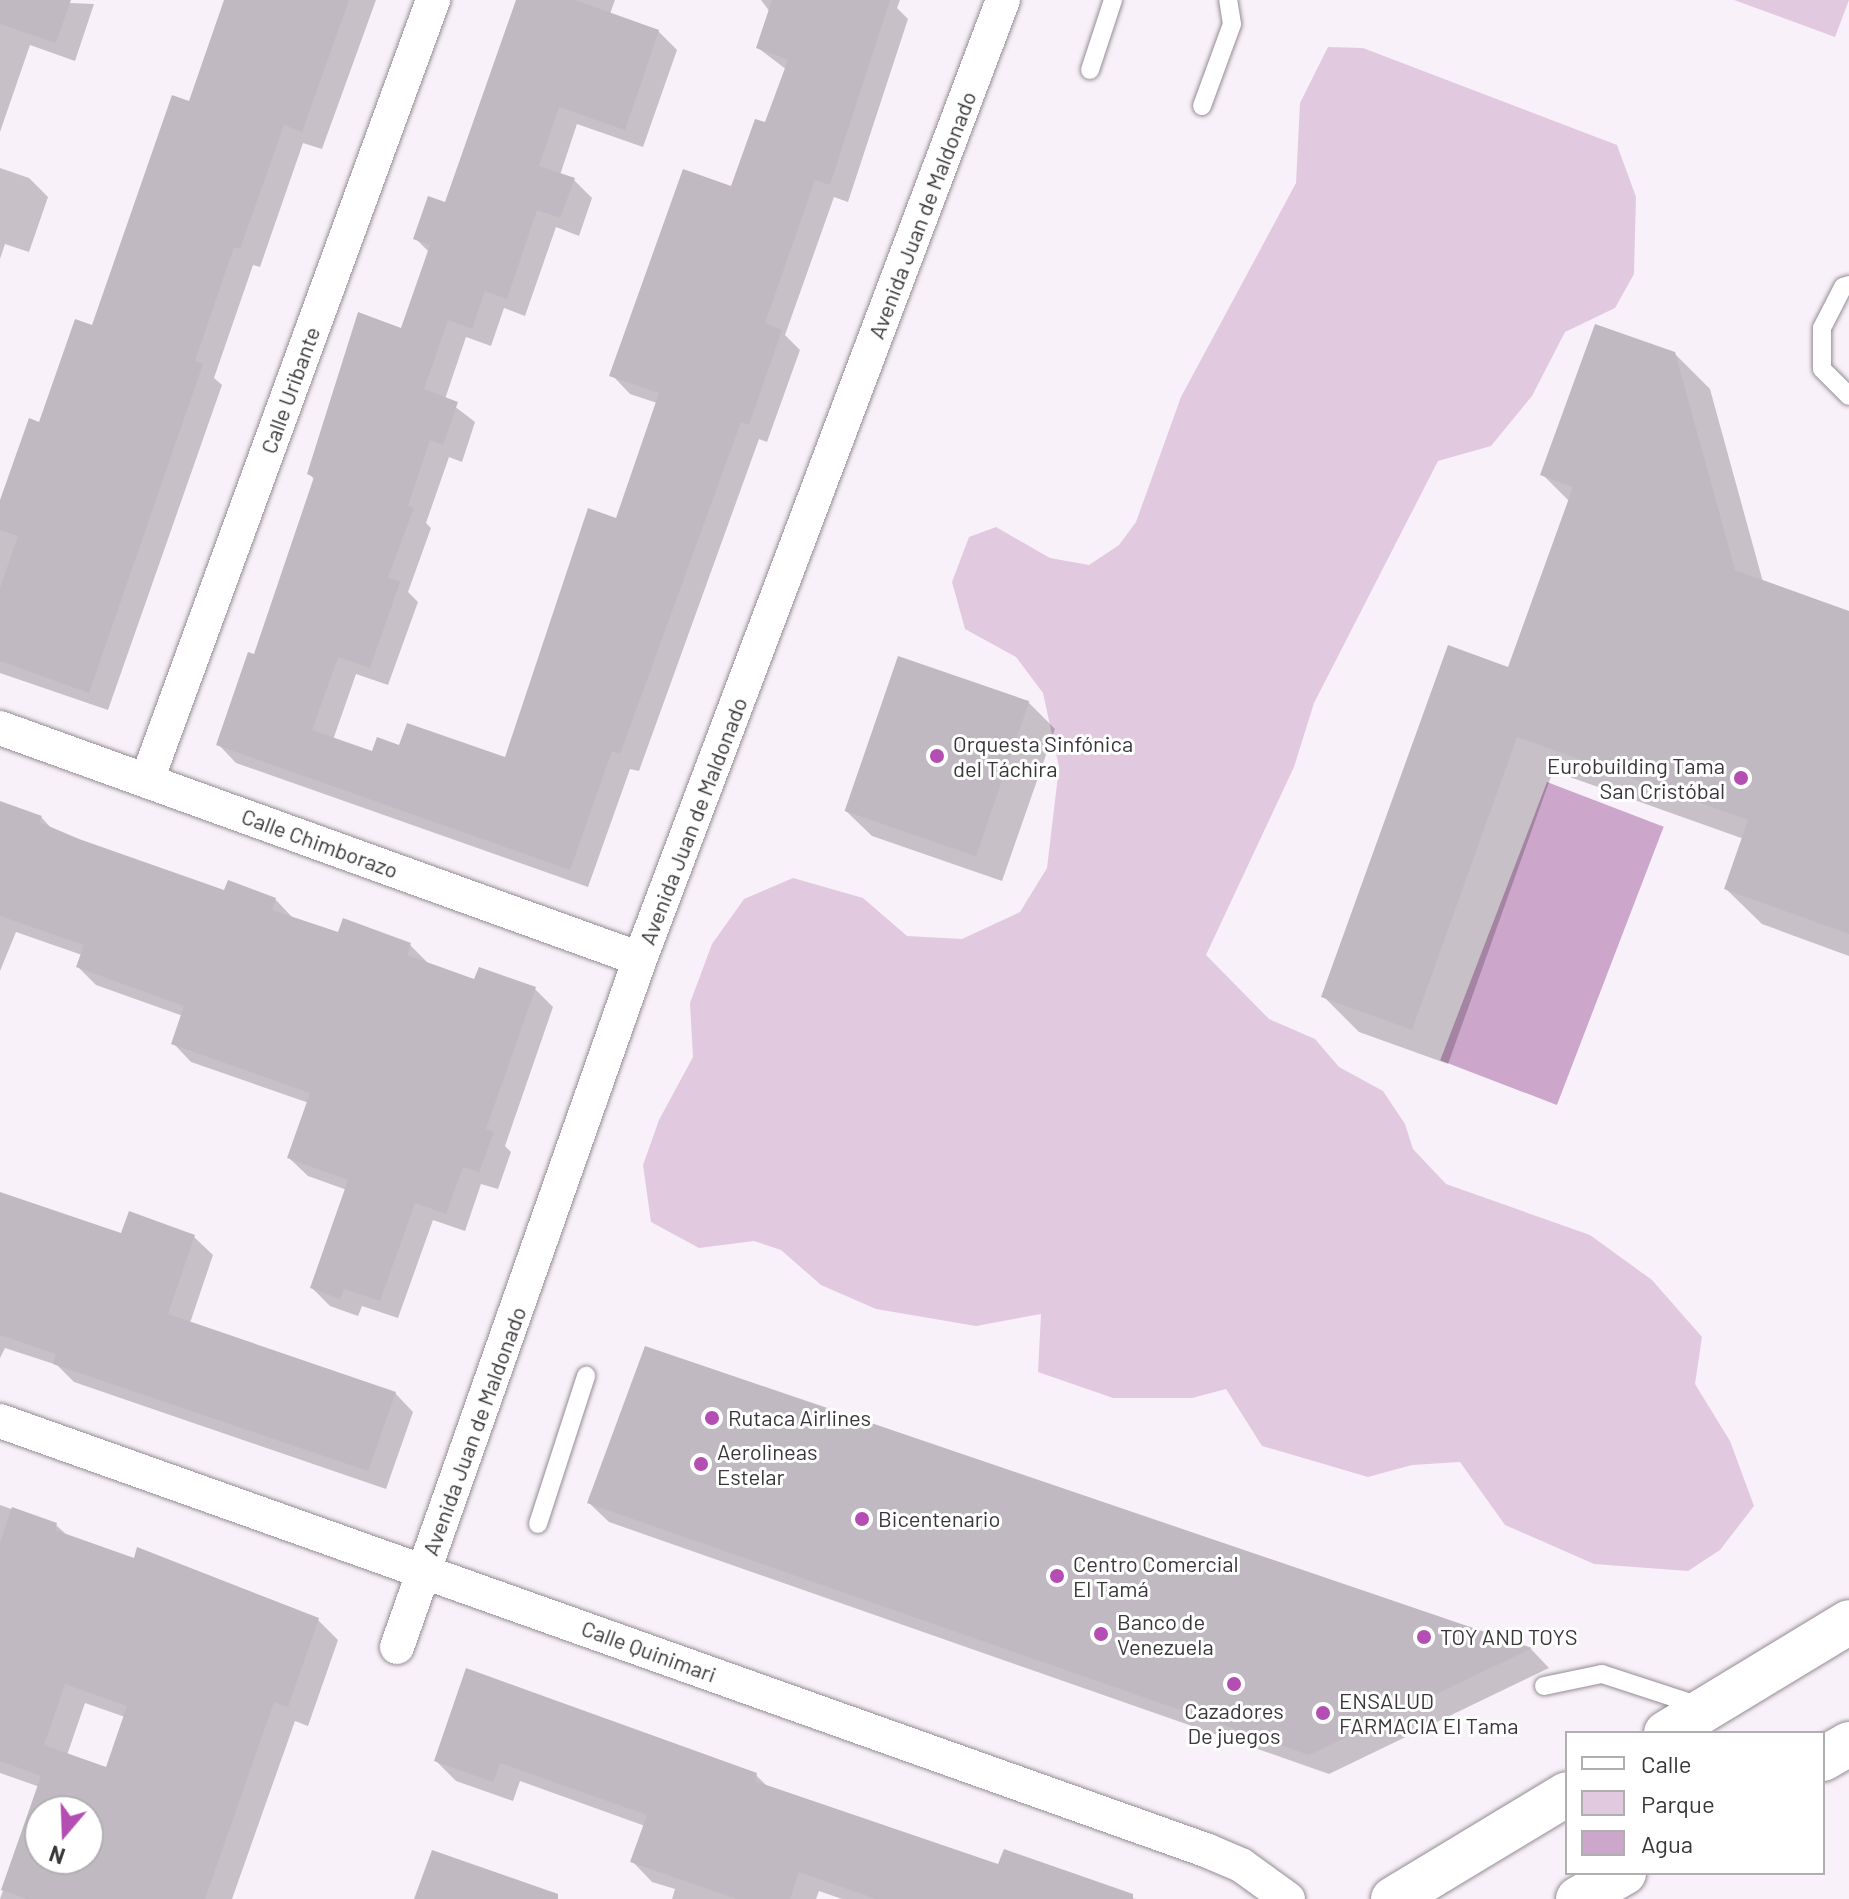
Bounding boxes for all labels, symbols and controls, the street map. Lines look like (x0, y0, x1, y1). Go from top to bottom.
street label: Avenida Juan de Maldonado (863, 88, 981, 342)
street label: Calle Uribante (255, 323, 325, 457)
street label: Avenida Juan de Maldonado (634, 694, 752, 948)
place label: Orquesta Sinfónica del Táchira (953, 730, 1133, 782)
marker: Orquesta Sinfónica del Táchira (928, 747, 946, 765)
place label: Eurobuilding Tama San Cristóbal (1547, 752, 1725, 804)
marker: Eurobuilding Tama San Cristóbal (1732, 769, 1750, 787)
street label: Calle Chimborazo (238, 802, 402, 884)
street label: Avenida Juan de Maldonado (417, 1303, 531, 1559)
place label: Rutaca Airlines (728, 1405, 871, 1431)
marker: Rutaca Airlines (703, 1409, 721, 1427)
place label: Aerolineas Estelar (717, 1438, 817, 1490)
marker: Aerolineas Estelar (692, 1455, 710, 1473)
place label: Bicentenario (878, 1506, 1000, 1532)
marker: Bicentenario (853, 1510, 871, 1528)
place label: Centro Comercial El Tamá (1073, 1550, 1239, 1602)
marker: Centro Comercial El Tamá (1048, 1567, 1066, 1585)
place label: Banco de Venezuela (1117, 1608, 1214, 1660)
street label: Calle Quinimari (578, 1614, 720, 1688)
place label: TOY AND TOYS (1440, 1624, 1578, 1650)
marker: Banco de Venezuela (1092, 1625, 1110, 1643)
marker: TOY AND TOYS (1415, 1628, 1433, 1646)
marker: Cazadores De juegos (1225, 1675, 1243, 1693)
place label: ENSALUD FARMACIA El Tama (1339, 1687, 1518, 1738)
place label: Cazadores De juegos (1184, 1697, 1284, 1748)
marker: ENSALUD FARMACIA El Tama (1314, 1704, 1332, 1722)
legend (1565, 1731, 1825, 1875)
text: Calle (1641, 1749, 1692, 1778)
text: Parque (1641, 1789, 1715, 1818)
north arrow (24, 1795, 104, 1875)
text: Agua (1641, 1829, 1693, 1858)
text: N (46, 1841, 68, 1870)

